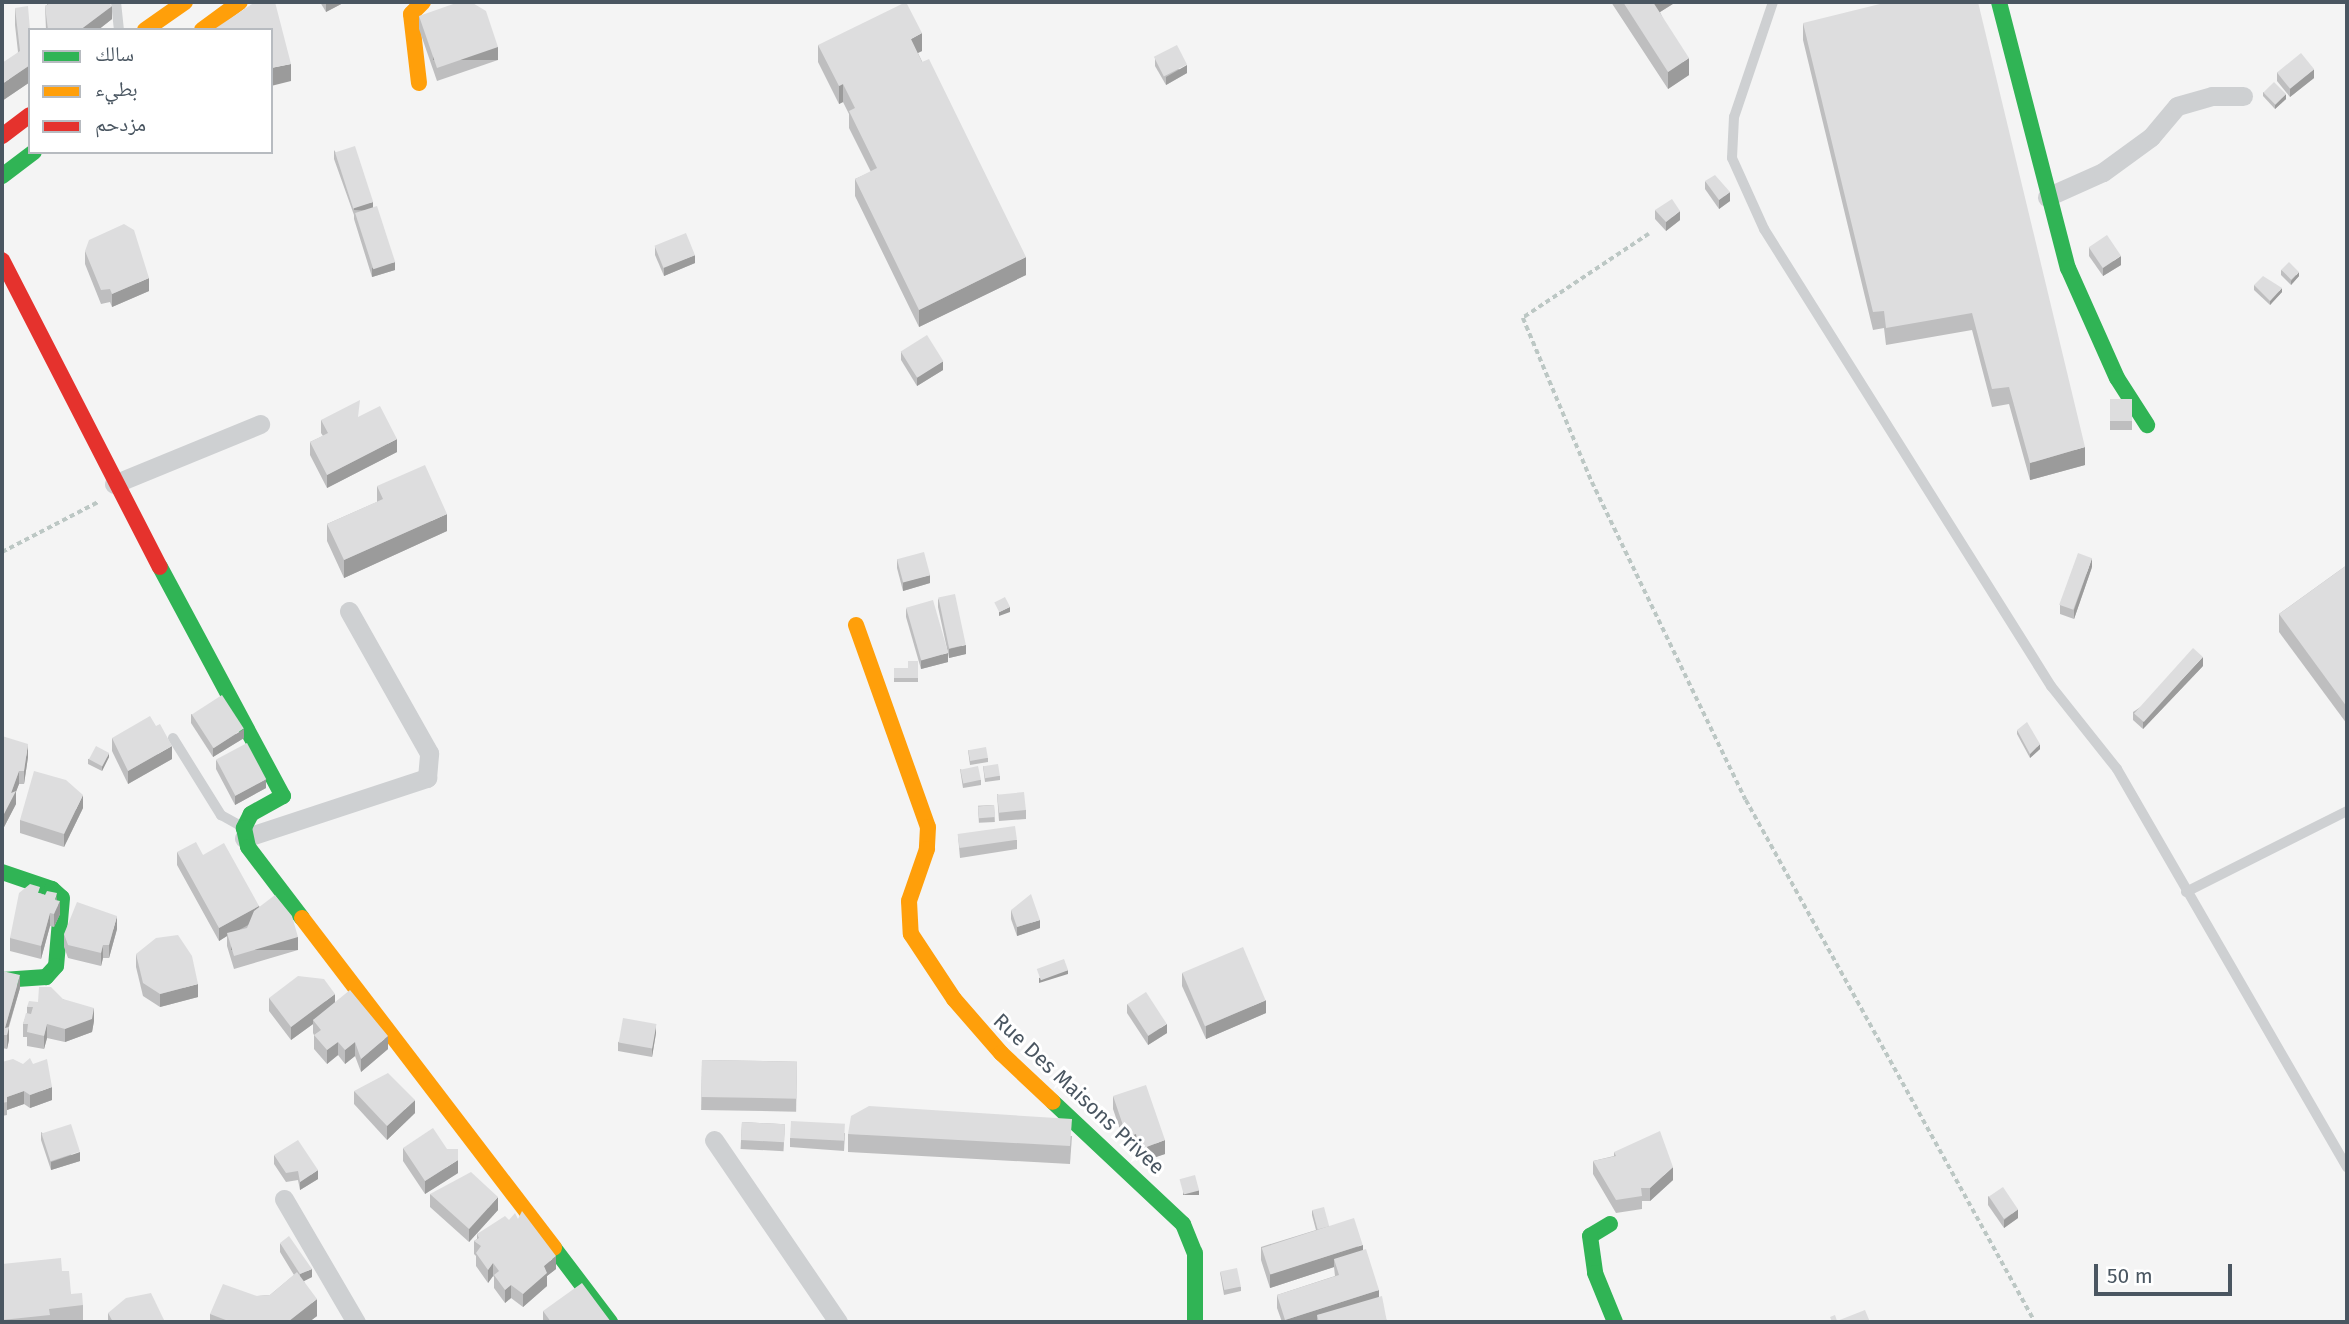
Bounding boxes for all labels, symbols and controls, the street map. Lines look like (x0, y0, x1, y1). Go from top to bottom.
legend (28, 28, 273, 154)
text: سالك (95, 41, 134, 67)
text: بطيء (95, 76, 138, 102)
text: مزدحم (95, 111, 146, 137)
street label: Rue Des Maisons Privee (988, 1008, 1170, 1180)
scale bar (2097, 1250, 2235, 1294)
text: 50 m (2107, 1263, 2153, 1289)

